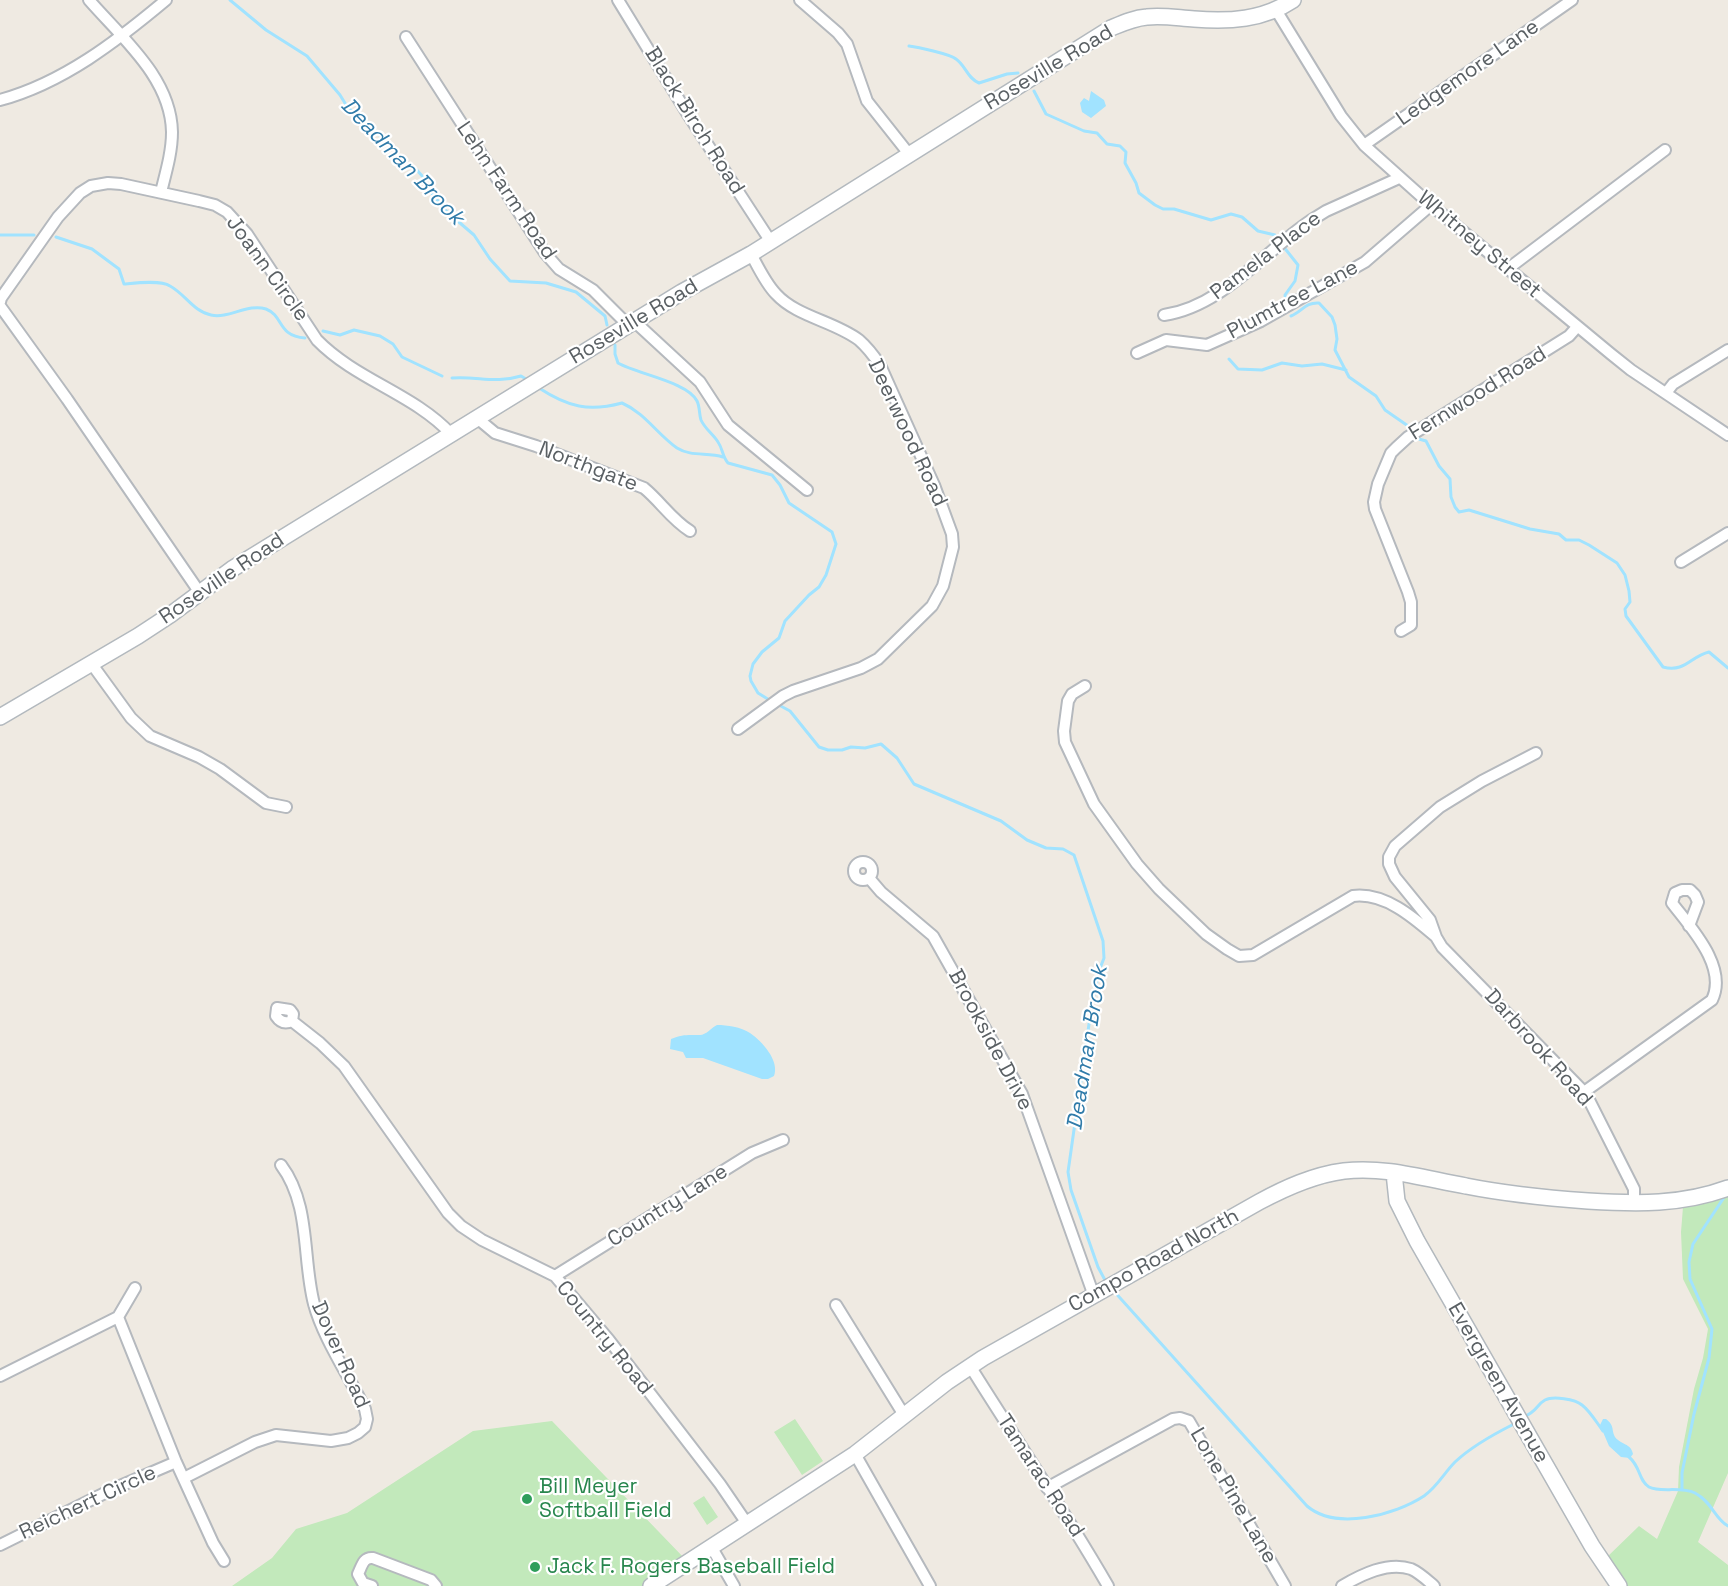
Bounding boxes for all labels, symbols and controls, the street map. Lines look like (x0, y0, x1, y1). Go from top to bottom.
street label: Ledgemore Lane (1392, 14, 1544, 132)
street label: Roseville Road (980, 20, 1118, 116)
street label: Black Birch Road (639, 43, 749, 199)
water label: Deadman Brook (335, 93, 469, 231)
street label: Lehn Farm Road (450, 117, 562, 265)
street label: Whitney Street (1412, 186, 1546, 304)
street label: Pamela Place (1206, 206, 1326, 306)
street label: Joann Circle (220, 211, 314, 327)
street label: Plumtree Lane (1223, 255, 1363, 345)
street label: Roseville Road (565, 274, 703, 370)
street label: Fernwood Road (1405, 342, 1551, 446)
street label: Deerwood Road (862, 355, 952, 511)
street label: Northgate (535, 437, 641, 497)
street label: Roseville Road (155, 528, 289, 630)
water label: Deadman Brook (1062, 964, 1114, 1132)
street label: Brookside Drive (942, 965, 1038, 1115)
street label: Darbrook Road (1479, 984, 1597, 1112)
street label: Country Lane (603, 1159, 733, 1253)
street label: Compo Road North (1064, 1204, 1244, 1318)
street label: Country Road (550, 1276, 658, 1400)
street label: Dover Road (305, 1298, 375, 1412)
street label: Evergreen Avenue (1442, 1298, 1554, 1468)
street label: Tamarac Road (991, 1410, 1089, 1542)
street label: Lone Pine Lane (1184, 1424, 1282, 1568)
street label: Reichert Circle (16, 1460, 160, 1546)
place label: Bill Meyer Softball Field (539, 1474, 672, 1524)
marker: Bill Meyer Softball Field (520, 1492, 534, 1506)
place label: Jack F. Rogers Baseball Field (547, 1554, 835, 1580)
marker: Jack F. Rogers Baseball Field (528, 1560, 542, 1574)

